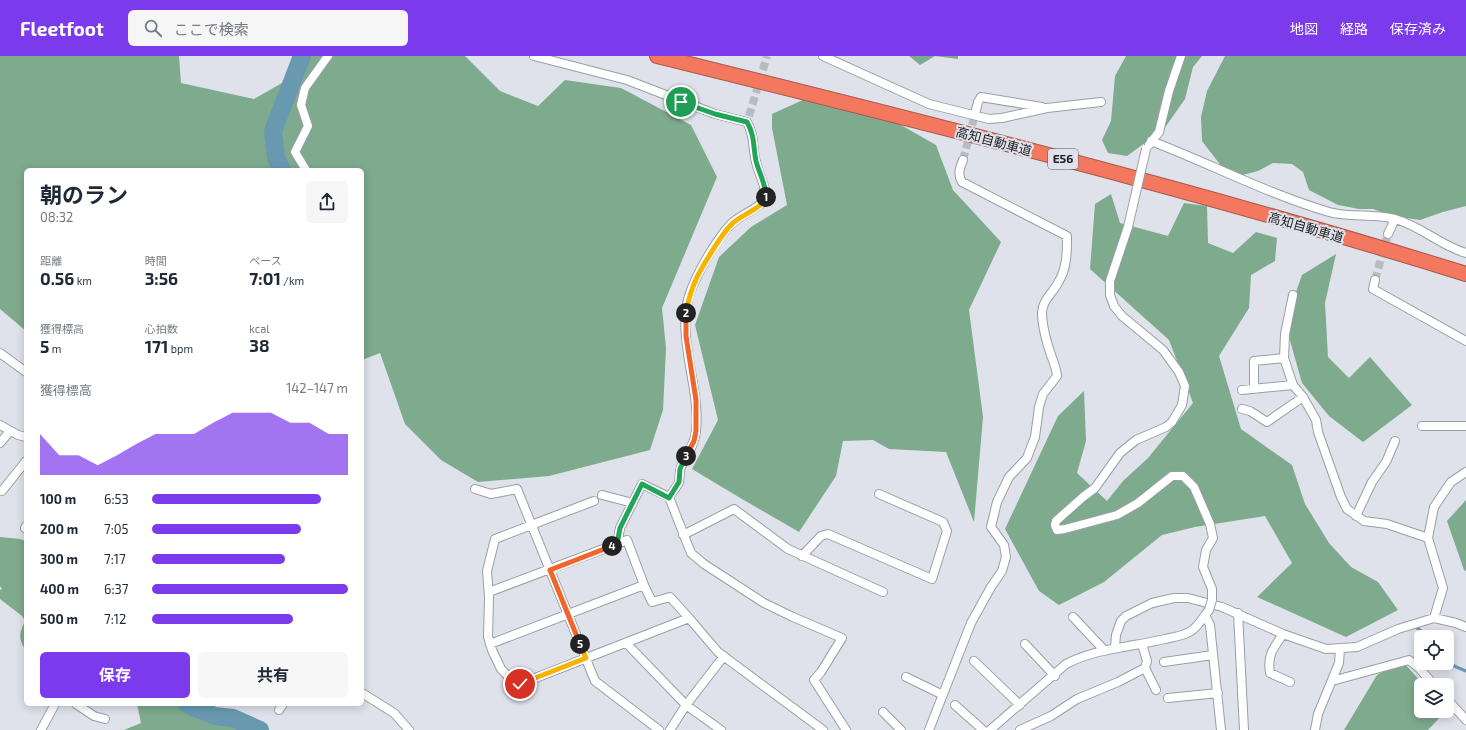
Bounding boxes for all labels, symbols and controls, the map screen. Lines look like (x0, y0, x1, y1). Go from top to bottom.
search box (128, 10, 408, 46)
text: Fleetfoot (20, 17, 104, 40)
icon: search (142, 17, 164, 39)
text: ここで検索 (174, 20, 249, 38)
text: 地図 (1290, 20, 1318, 37)
text: 経路 (1340, 20, 1368, 37)
text: 保存済み (1390, 20, 1446, 37)
pin (664, 85, 698, 119)
icon: arrive (670, 91, 692, 113)
street label: 高知自動車道 (954, 123, 1034, 159)
road number: E56 (1048, 149, 1078, 169)
text: 朝のラン (40, 181, 128, 207)
button: share (306, 181, 348, 223)
pin: 1 (756, 187, 776, 207)
text: 1 (764, 190, 768, 203)
text: 08:32 (40, 209, 73, 225)
street label: 高知自動車道 (1266, 209, 1346, 245)
text: 距離 (40, 254, 62, 267)
text: 時間 (145, 254, 167, 267)
text: ペース (249, 254, 282, 267)
text: 0.56 (40, 268, 74, 288)
text: 3:56 (145, 268, 178, 288)
text: 7:01 (249, 268, 281, 288)
text: km (74, 274, 92, 287)
text: /km (281, 274, 304, 287)
pin: 2 (676, 303, 696, 323)
text: 2 (683, 306, 689, 319)
text: 獲得標高 (40, 322, 84, 335)
text: 心拍数 (145, 322, 178, 335)
text: kcal (249, 322, 269, 335)
text: 38 (249, 335, 270, 355)
text: 5 (40, 336, 49, 356)
text: 171 (145, 336, 168, 356)
text: m (49, 342, 61, 355)
text: bpm (168, 342, 193, 355)
text: 142–147 m (286, 380, 348, 396)
text: 獲得標高 (40, 382, 92, 398)
pin: 3 (676, 446, 696, 466)
text: 3 (683, 449, 689, 462)
text: 100 m (40, 491, 76, 507)
text: 6:53 (104, 491, 129, 507)
text: 200 m (40, 521, 78, 537)
text: 7:05 (104, 521, 129, 537)
pin: 4 (602, 536, 622, 556)
text: 4 (608, 539, 616, 552)
text: 300 m (40, 551, 78, 567)
text: 7:17 (104, 551, 126, 567)
text: 400 m (40, 581, 79, 597)
text: 6:37 (104, 581, 128, 597)
text: 500 m (40, 611, 78, 627)
text: 7:12 (104, 611, 126, 627)
map controls (1414, 630, 1454, 718)
button: locate (1414, 630, 1454, 670)
pin: 5 (570, 634, 590, 654)
text: 5 (577, 637, 583, 650)
button: 保存 (40, 652, 190, 698)
button: 共有 (198, 652, 348, 698)
pin (503, 667, 537, 701)
icon: check (509, 673, 531, 695)
button: layers (1414, 678, 1454, 718)

